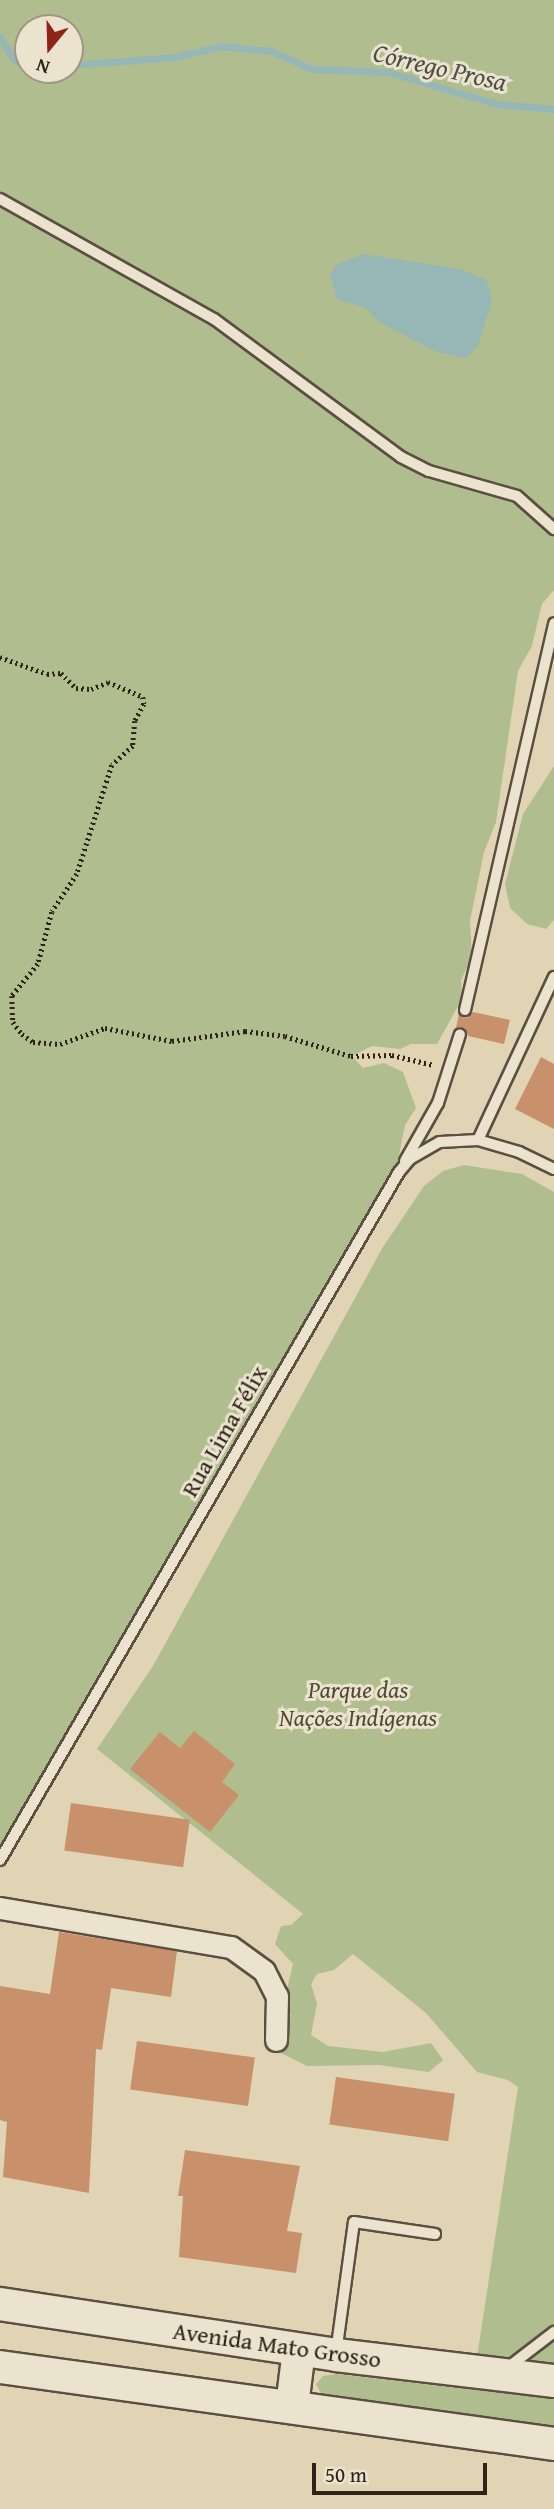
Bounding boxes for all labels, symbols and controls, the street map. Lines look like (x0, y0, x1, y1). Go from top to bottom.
north arrow (14, 14, 84, 84)
water label: Córrego Prosa (370, 37, 510, 97)
text: N (32, 52, 53, 82)
street label: Rua Lima Félix (175, 1360, 273, 1502)
park label: Parque das Nações Indígenas (279, 1676, 437, 1732)
street label: Avenida Mato Grosso (171, 2316, 383, 2374)
scale bar (316, 2450, 491, 2494)
text: 50 m (325, 2459, 367, 2490)

